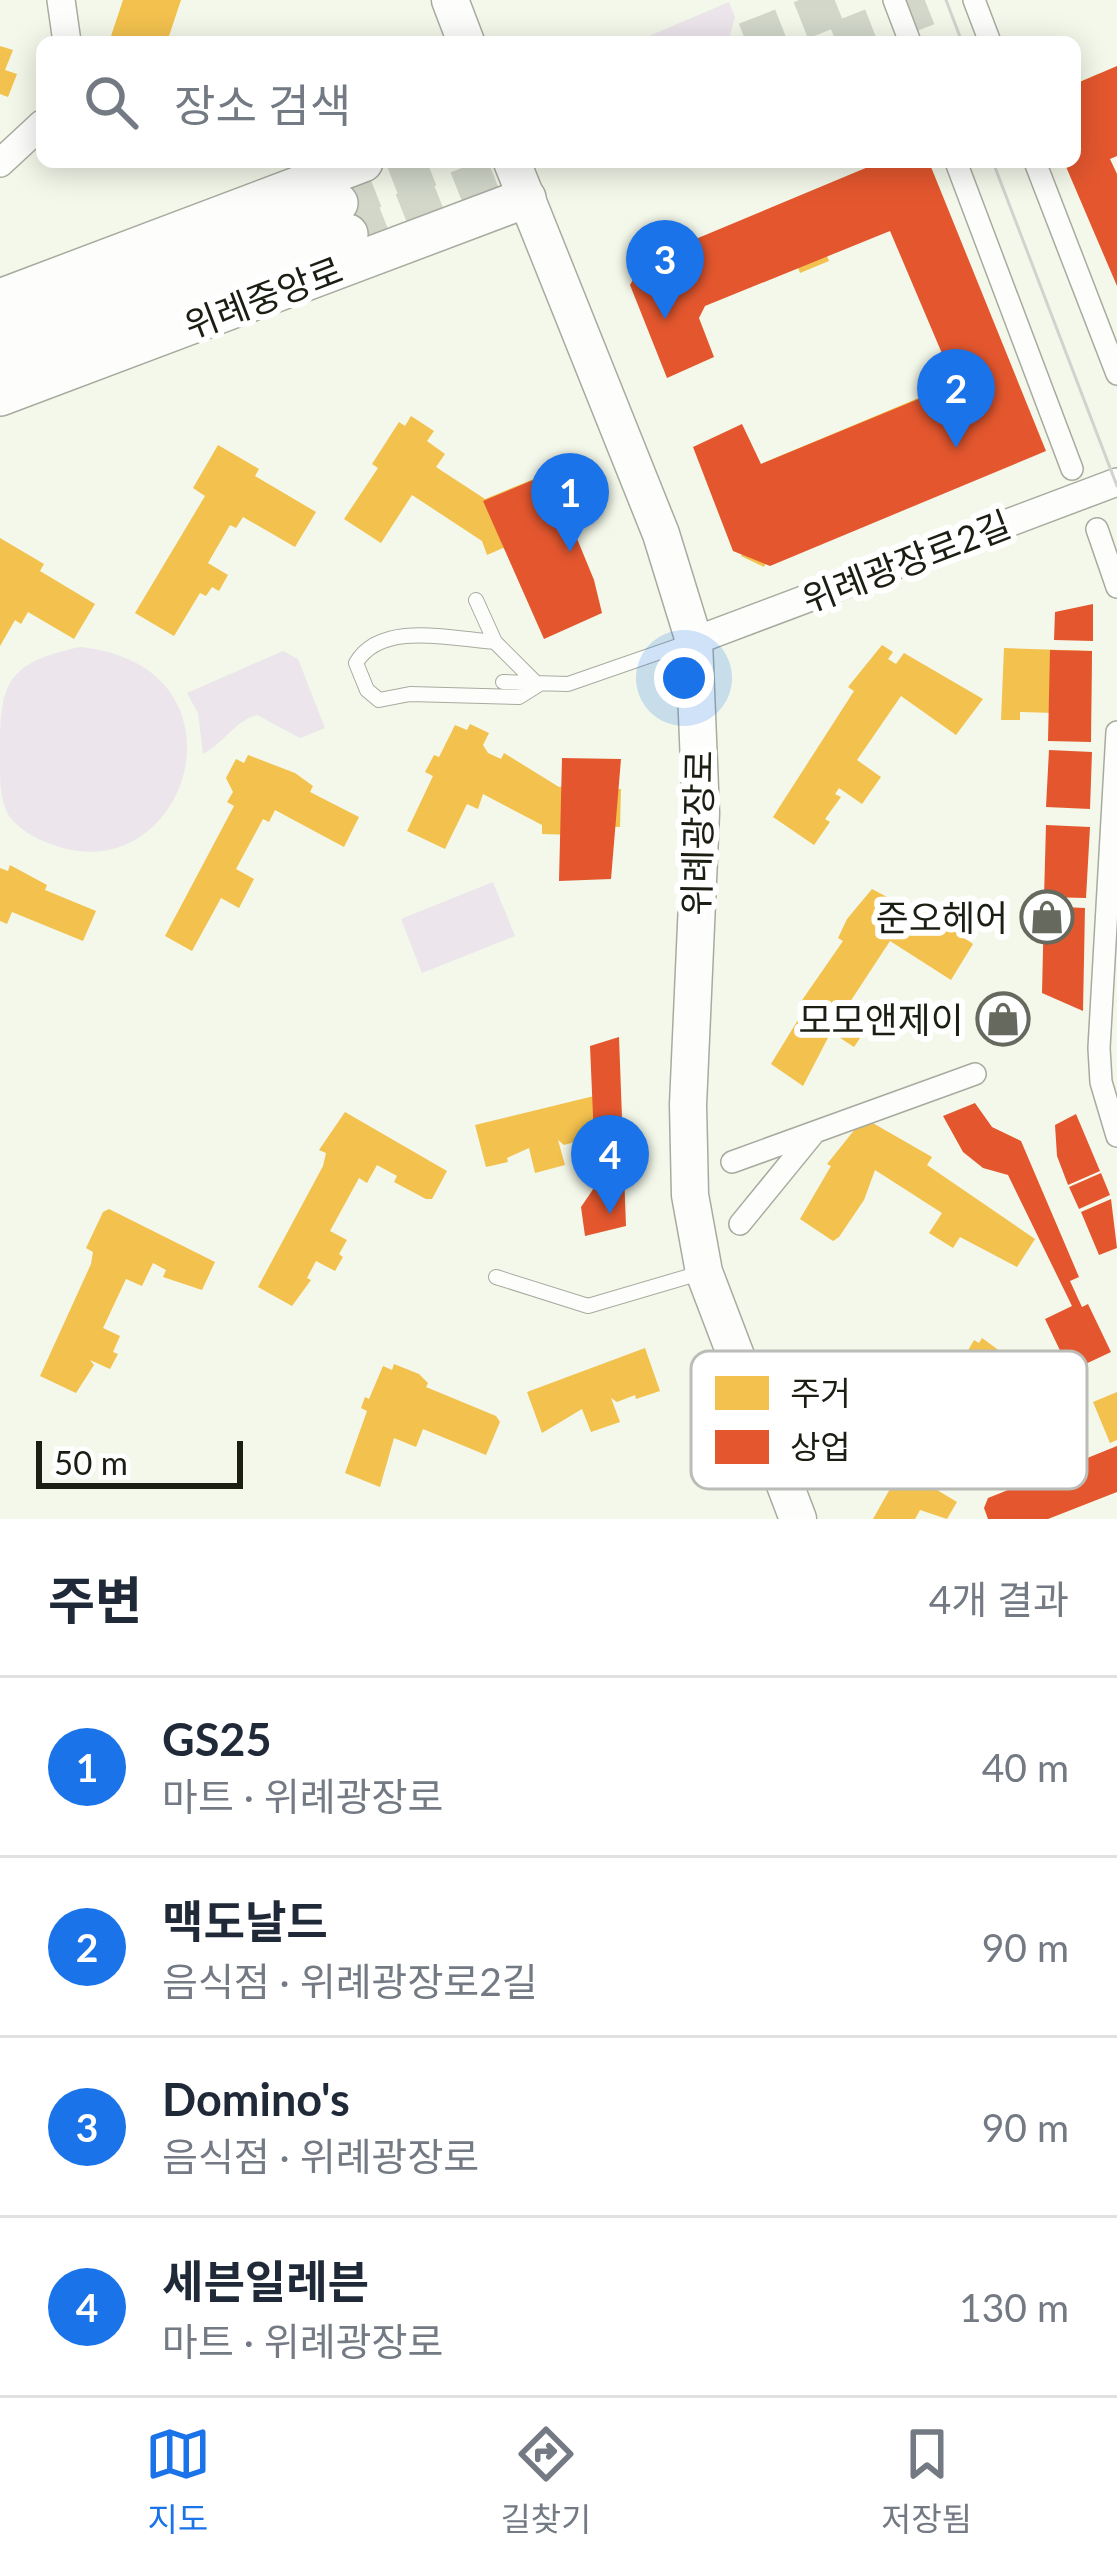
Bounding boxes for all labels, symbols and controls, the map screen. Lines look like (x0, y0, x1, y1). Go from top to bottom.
search box (36, 36, 1081, 168)
icon: search (78, 69, 144, 135)
text: 장소 검색 (174, 78, 351, 132)
pin: 3 (626, 220, 704, 319)
street label: 위례중앙로 (178, 247, 348, 347)
pin: 2 (917, 349, 995, 448)
pin: 1 (531, 453, 609, 552)
street label: 위례광장로2길 (796, 501, 1016, 621)
your location (654, 648, 714, 708)
street label: 위례광장로 (674, 750, 720, 916)
shop icon: 준오헤어 (1019, 889, 1075, 945)
place label: 준오헤어 (876, 895, 1008, 939)
shop icon: 모모앤제이 (975, 991, 1031, 1047)
place label: 모모앤제이 (798, 997, 964, 1041)
pin: 4 (571, 1115, 649, 1214)
legend (691, 1351, 1087, 1489)
text: 주거 (790, 1372, 851, 1412)
text: 상업 (790, 1426, 851, 1466)
scale bar (36, 1435, 243, 1488)
text: 50 m (54, 1442, 128, 1482)
text: 주변 (48, 1569, 142, 1630)
text: 4개 결과 (929, 1576, 1069, 1622)
text: GS25 (162, 1712, 272, 1766)
text: 1 (76, 1744, 98, 1790)
text: 40 m (982, 1744, 1069, 1790)
text: 마트 · 위례광장로 (162, 1773, 443, 1819)
text: 맥도날드 (162, 1894, 328, 1948)
text: 2 (76, 1924, 98, 1970)
text: 90 m (982, 1924, 1069, 1970)
text: 음식점 · 위례광장로2길 (162, 1958, 538, 2004)
text: Domino's (162, 2072, 350, 2126)
text: 3 (76, 2104, 98, 2150)
text: 90 m (982, 2104, 1069, 2150)
text: 음식점 · 위례광장로 (162, 2133, 479, 2179)
text: 세븐일레븐 (162, 2254, 369, 2308)
text: 4 (76, 2284, 98, 2330)
text: 130 m (959, 2284, 1069, 2330)
text: 마트 · 위례광장로 (162, 2318, 443, 2364)
tab: 지도 (145, 2421, 211, 2541)
tab: 길찾기 (500, 2421, 591, 2541)
tab: 저장됨 (881, 2421, 972, 2541)

